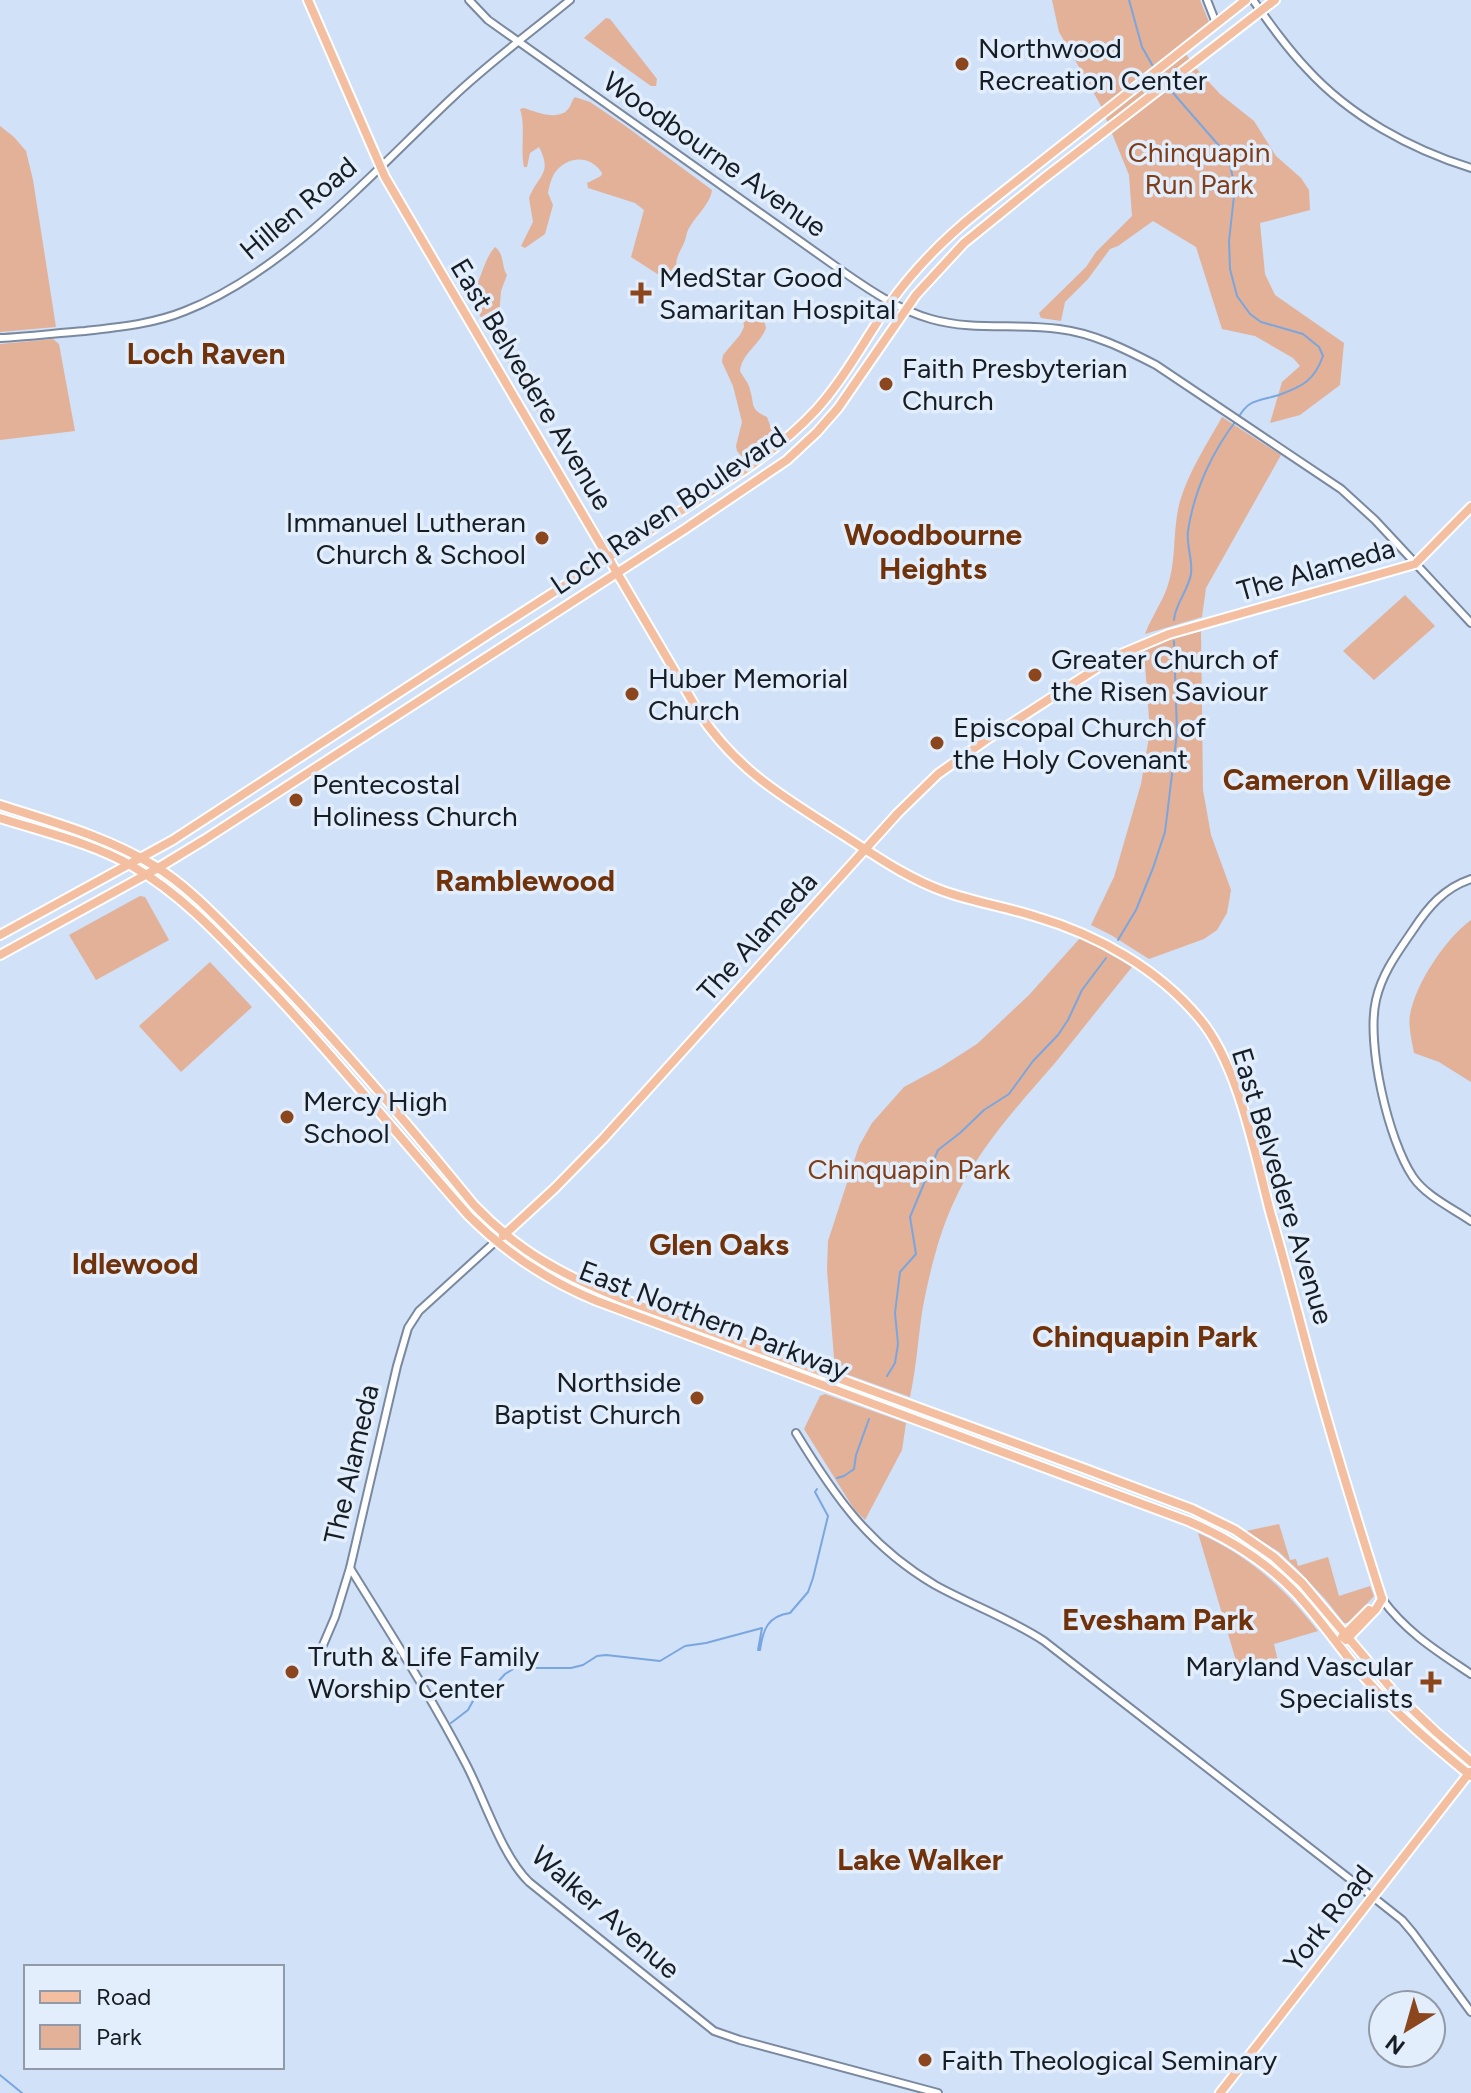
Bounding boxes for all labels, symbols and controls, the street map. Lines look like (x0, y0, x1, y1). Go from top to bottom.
place label: Northwood Recreation Center (978, 31, 1208, 97)
marker: Northwood Recreation Center (953, 55, 971, 73)
street label: Woodbourne Avenue (597, 64, 833, 244)
park label: Chinquapin Run Park (1128, 135, 1270, 201)
street label: Hillen Road (233, 149, 363, 267)
street label: East Belvedere Avenue (443, 252, 621, 516)
place label: MedStar Good Samaritan Hospital (659, 260, 896, 326)
marker: MedStar Good Samaritan Hospital (630, 282, 652, 304)
district label: Loch Raven (127, 335, 285, 372)
place label: Faith Presbyterian Church (902, 351, 1127, 417)
marker: Faith Presbyterian Church (877, 375, 895, 393)
street label: Loch Raven Boulevard (544, 419, 792, 601)
place label: Immanuel Lutheran Church & School (286, 505, 526, 571)
district label: Woodbourne Heights (844, 516, 1023, 587)
marker: Immanuel Lutheran Church & School (533, 529, 551, 547)
street label: The Alameda (1233, 530, 1399, 608)
place label: Greater Church of the Risen Saviour (1051, 642, 1279, 708)
place label: Huber Memorial Church (648, 661, 848, 727)
marker: Greater Church of the Risen Saviour (1026, 666, 1044, 684)
marker: Huber Memorial Church (623, 685, 641, 703)
place label: Episcopal Church of the Holy Covenant (953, 710, 1207, 776)
marker: Episcopal Church of the Holy Covenant (928, 734, 946, 752)
district label: Cameron Village (1223, 761, 1452, 798)
place label: Pentecostal Holiness Church (312, 767, 518, 833)
marker: Pentecostal Holiness Church (287, 791, 305, 809)
district label: Ramblewood (435, 862, 615, 899)
street label: The Alameda (690, 864, 824, 1008)
street label: East Belvedere Avenue (1225, 1044, 1341, 1328)
place label: Mercy High School (303, 1084, 447, 1150)
marker: Mercy High School (278, 1108, 296, 1126)
park label: Chinquapin Park (808, 1152, 1011, 1186)
district label: Glen Oaks (649, 1226, 789, 1263)
district label: Idlewood (71, 1245, 199, 1282)
street label: East Northern Parkway (574, 1253, 854, 1387)
district label: Chinquapin Park (1032, 1318, 1258, 1355)
place label: Northside Baptist Church (494, 1365, 681, 1431)
street label: The Alameda (316, 1381, 386, 1547)
marker: Northside Baptist Church (688, 1389, 706, 1407)
district label: Evesham Park (1062, 1601, 1254, 1638)
place label: Truth & Life Family Worship Center (308, 1639, 540, 1705)
place label: Maryland Vascular Specialists (1185, 1649, 1414, 1715)
marker: Truth & Life Family Worship Center (283, 1663, 301, 1681)
marker: Maryland Vascular Specialists (1420, 1671, 1442, 1693)
street label: Walker Avenue (525, 1838, 687, 1986)
district label: Lake Walker (837, 1841, 1003, 1878)
street label: York Road (1276, 1858, 1380, 1978)
legend (24, 1965, 284, 2069)
text: Road (96, 1982, 151, 2011)
north arrow (1367, 1989, 1447, 2069)
text: Park (96, 2022, 142, 2051)
text: N (1380, 2029, 1410, 2060)
place label: Faith Theological Seminary (941, 2043, 1278, 2077)
marker: Faith Theological Seminary (916, 2051, 934, 2069)

